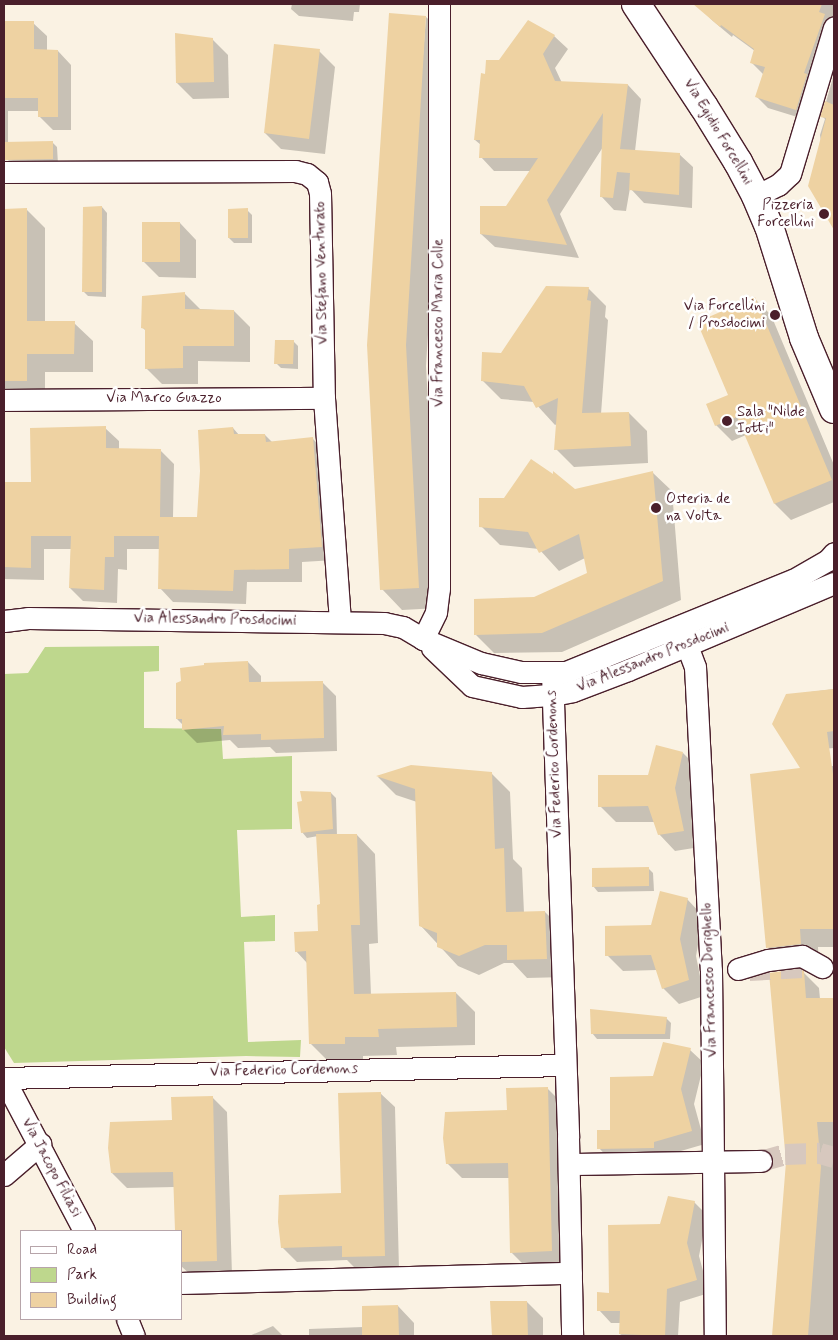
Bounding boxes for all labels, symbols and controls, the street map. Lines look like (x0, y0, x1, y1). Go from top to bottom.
street label: Via Egidio Forcellini (679, 75, 757, 189)
place label: Pizzeria Forcellini (757, 196, 814, 231)
street label: Via Stefano Venturato (312, 203, 332, 343)
marker: Pizzeria Forcellini (818, 208, 830, 220)
street label: Via Francesco Maria Colle (430, 239, 448, 407)
place label: Via Forcellini / Prosdocimi (684, 297, 765, 332)
marker: Via Forcellini / Prosdocimi (769, 309, 781, 321)
street label: Via Marco Guazzo (108, 390, 220, 408)
place label: Sala "Nilde Iotti" (737, 403, 805, 438)
marker: Sala "Nilde Iotti" (721, 415, 733, 427)
place label: Osteria de na Volta (666, 490, 730, 525)
marker: Osteria de na Volta (650, 502, 662, 514)
street label: Via Alessandro Prosdocimi (133, 610, 297, 630)
street label: Via Alessandro Prosdocimi (574, 619, 732, 697)
street label: Via Federico Cordenons (543, 691, 567, 837)
street label: Via Francesco Dorighello (698, 902, 722, 1058)
street label: Via Federico Cordenons (211, 1061, 357, 1081)
street label: Via Jacopo Filiasi (18, 1116, 84, 1220)
legend (20, 1230, 182, 1320)
text: Road (67, 1240, 97, 1260)
text: Park (67, 1265, 97, 1285)
text: Building (67, 1290, 117, 1310)

